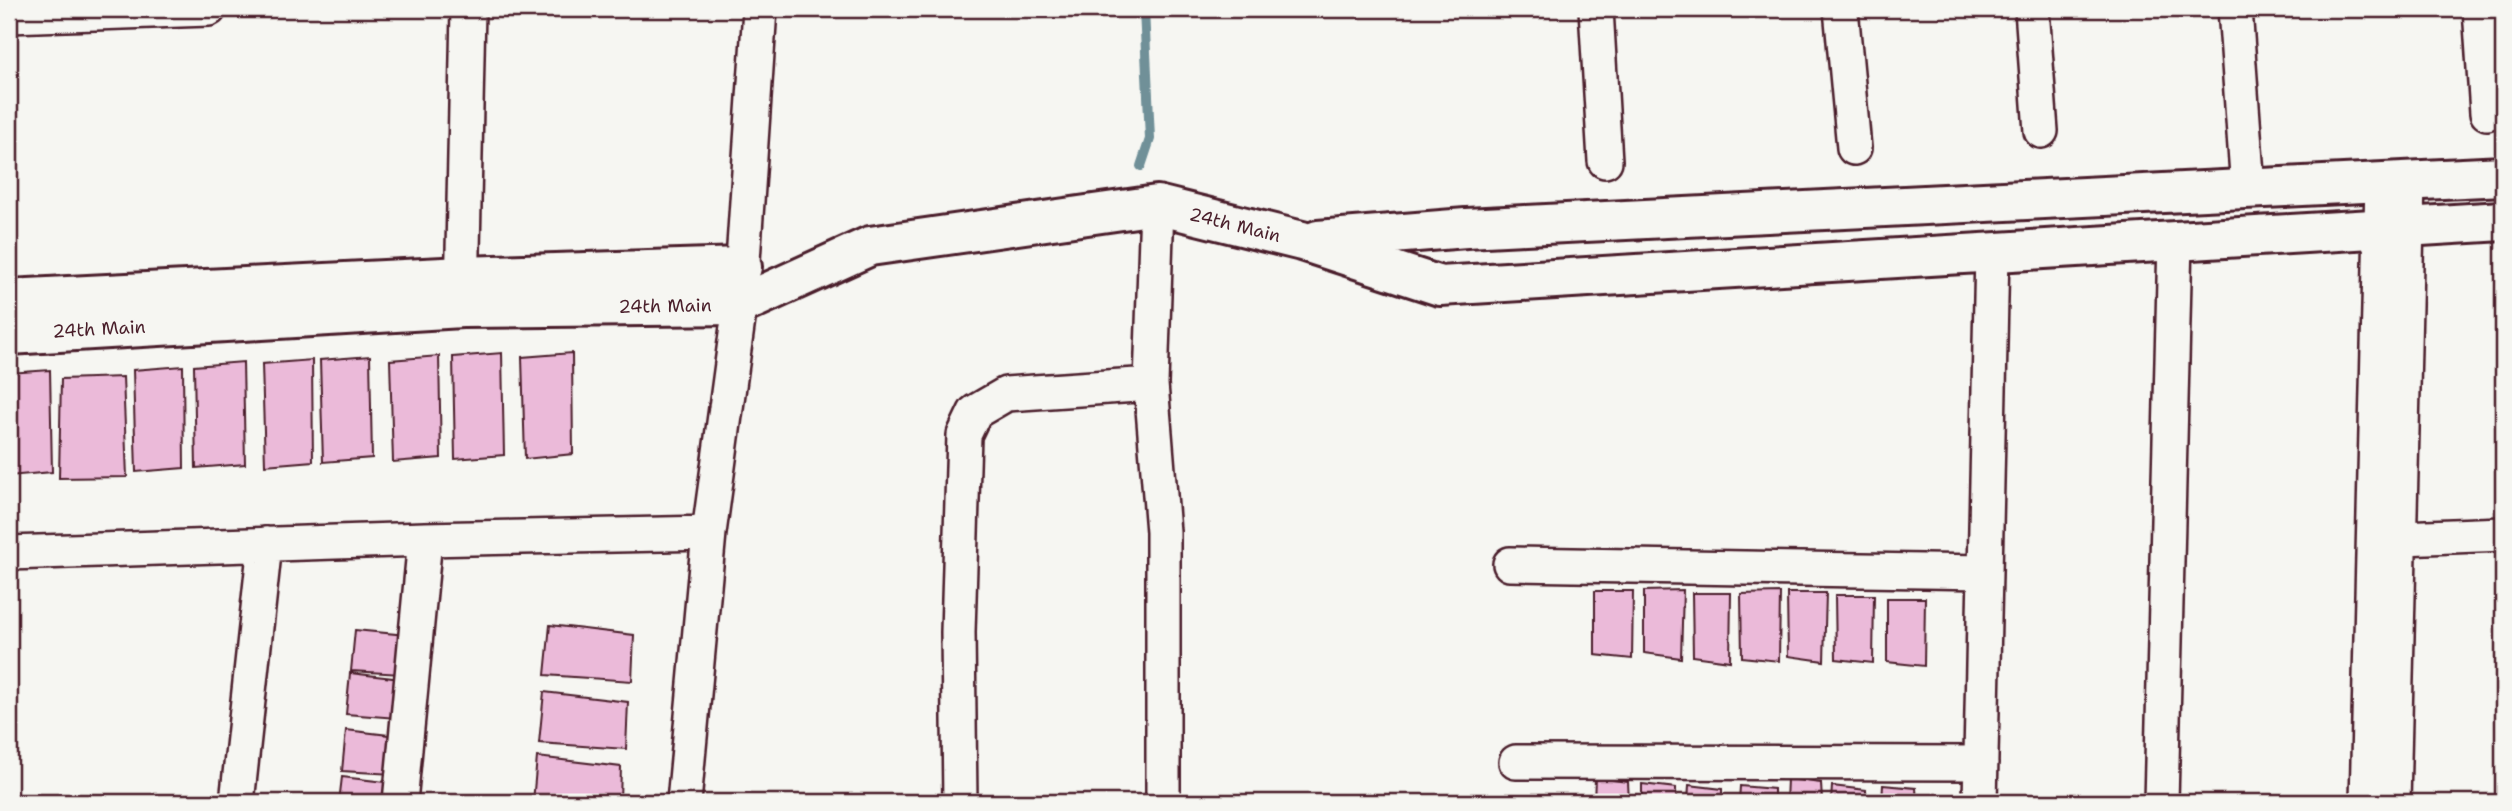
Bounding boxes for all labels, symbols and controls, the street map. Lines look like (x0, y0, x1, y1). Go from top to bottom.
street label: 24th Main (1187, 202, 1283, 248)
street label: 24th Main (618, 293, 712, 319)
street label: 24th Main (52, 315, 146, 343)

